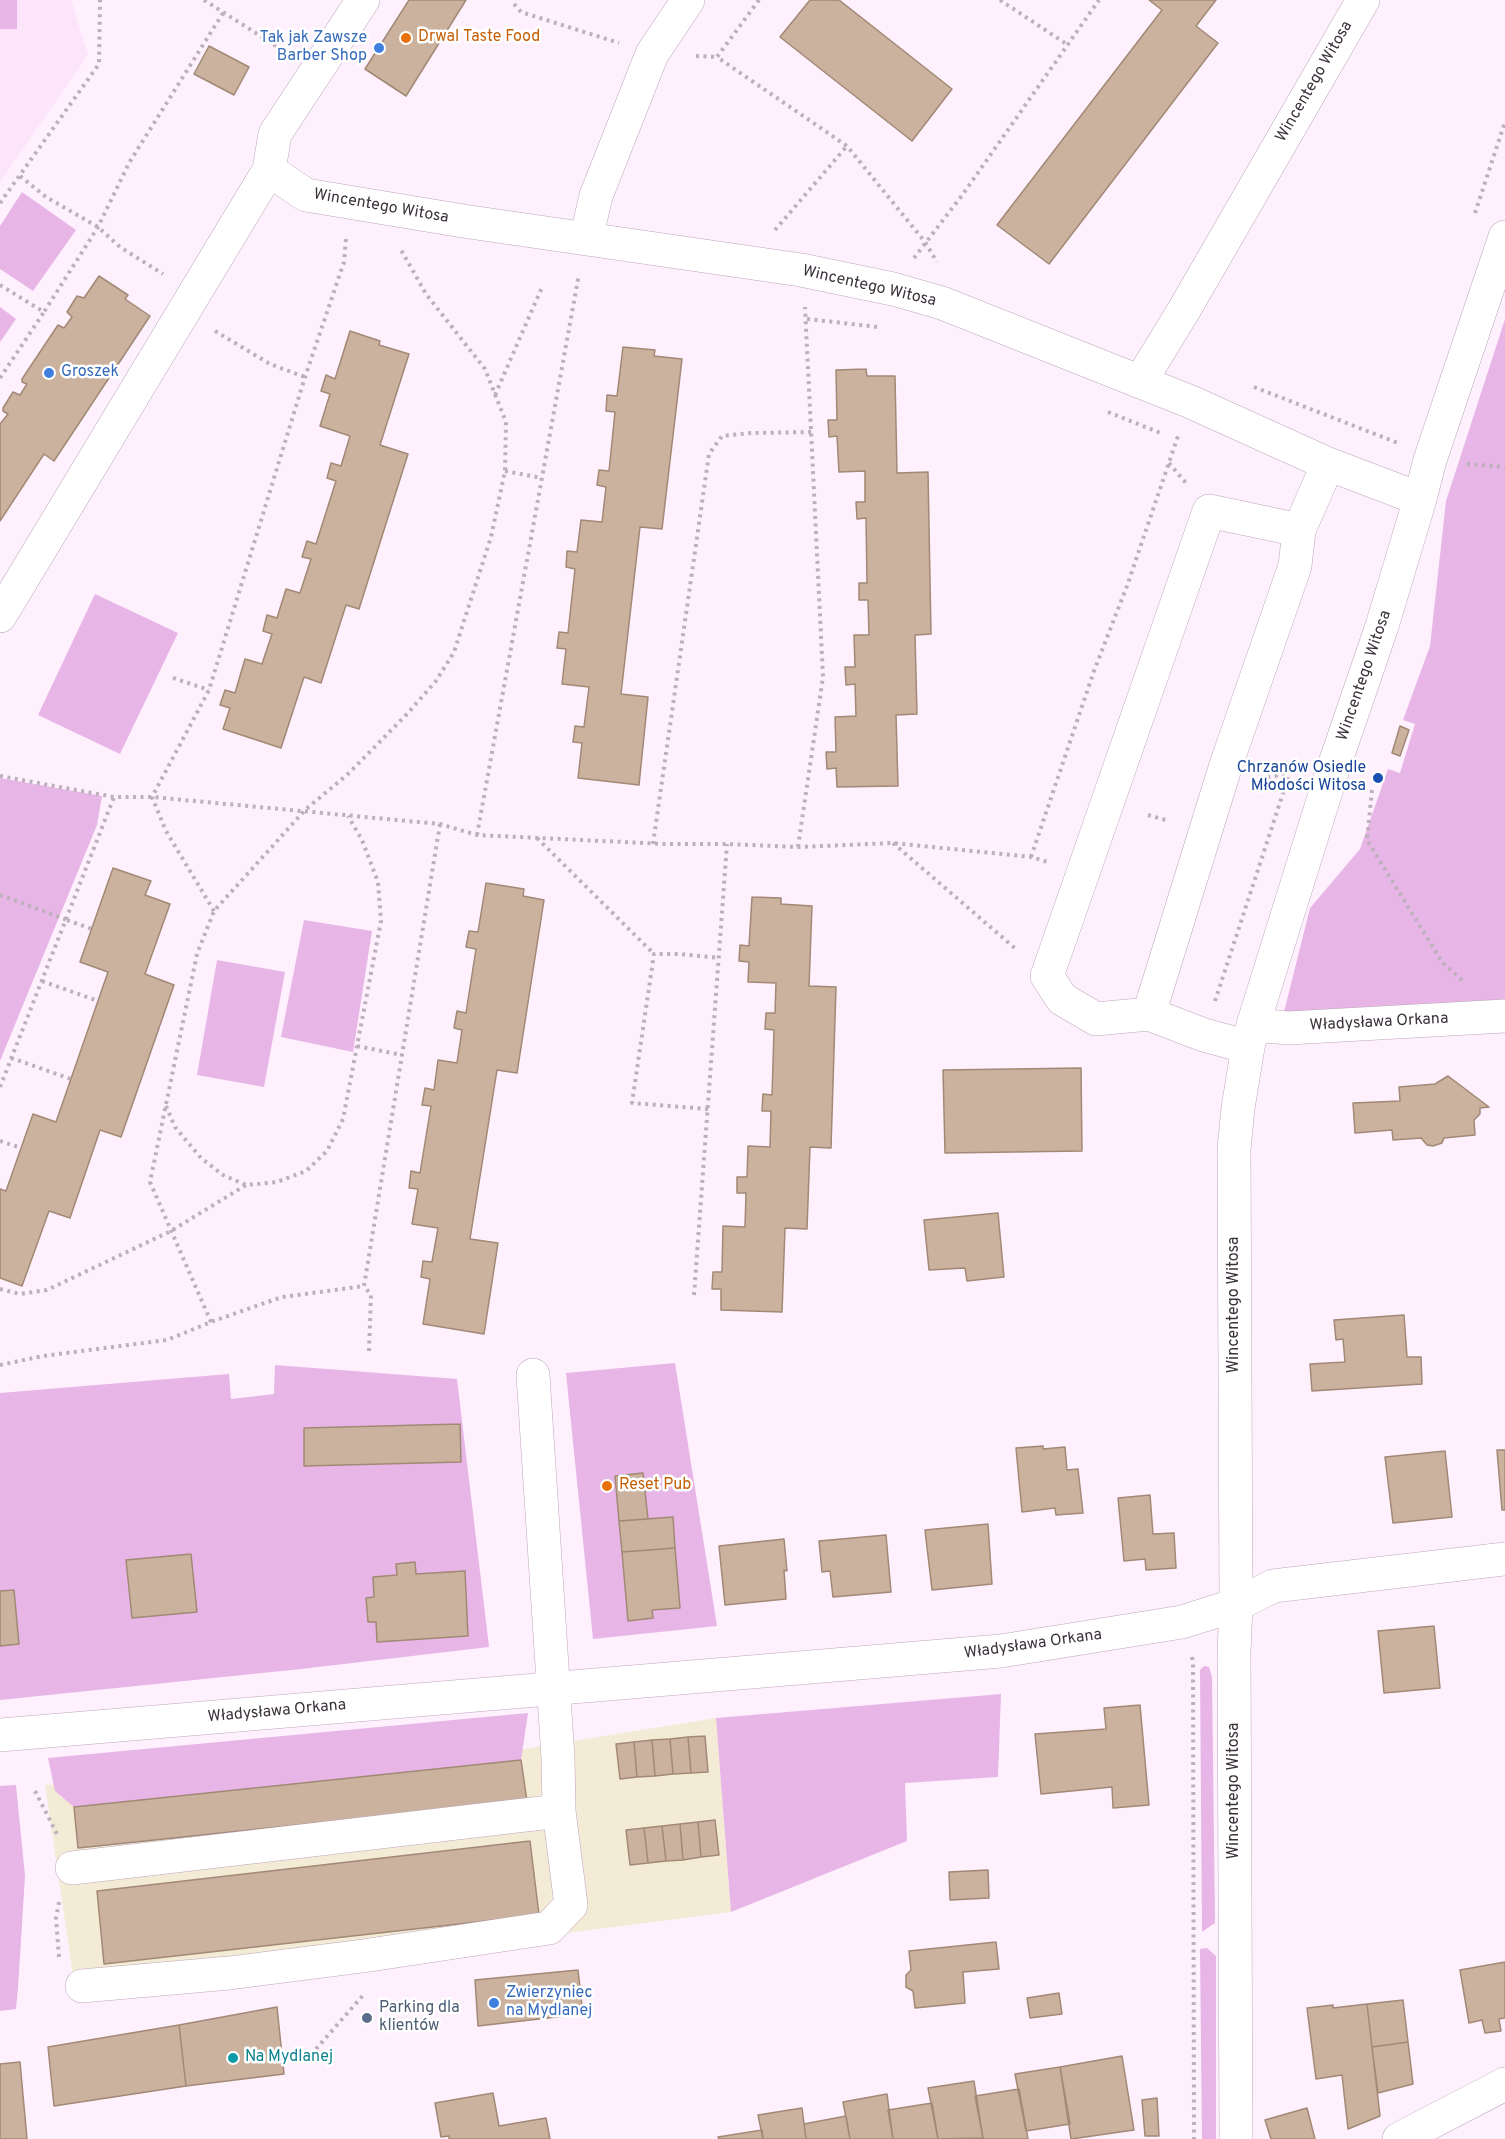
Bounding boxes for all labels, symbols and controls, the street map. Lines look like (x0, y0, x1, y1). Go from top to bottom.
street label: Wincentego Witosa (1273, 18, 1357, 146)
place label: Drwal Taste Food (418, 28, 540, 48)
place label: Tak jak Zawsze Barber Shop (259, 29, 367, 67)
marker: Drwal Taste Food (399, 31, 413, 45)
marker: Tak jak Zawsze Barber Shop (372, 41, 386, 55)
street label: Wincentego Witosa (312, 186, 450, 228)
street label: Wincentego Witosa (800, 262, 938, 312)
place label: Groszek (61, 363, 119, 383)
marker: Groszek (42, 366, 56, 380)
street label: Wincentego Witosa (1334, 608, 1396, 744)
place label: Chrzanów Osiedle Młodości Witosa (1237, 759, 1366, 797)
marker: Chrzanów Osiedle Młodości Witosa (1371, 771, 1385, 785)
street label: Władysława Orkana (1309, 1010, 1449, 1036)
street label: Wincentego Witosa (1225, 1237, 1245, 1373)
place label: Reset Pub (619, 1476, 691, 1496)
marker: Reset Pub (600, 1479, 614, 1493)
street label: Władysława Orkana (963, 1626, 1103, 1664)
street label: Władysława Orkana (207, 1696, 347, 1728)
street label: Wincentego Witosa (1225, 1723, 1245, 1859)
place label: Zwierzyniec na Mydlanej (506, 1984, 592, 2022)
marker: Zwierzyniec na Mydlanej (487, 1996, 501, 2010)
place label: Parking dla klientów (379, 1999, 460, 2037)
marker: Parking dla klientów (360, 2011, 374, 2025)
place label: Na Mydlanej (245, 2048, 333, 2068)
marker: Na Mydlanej (226, 2051, 240, 2065)

